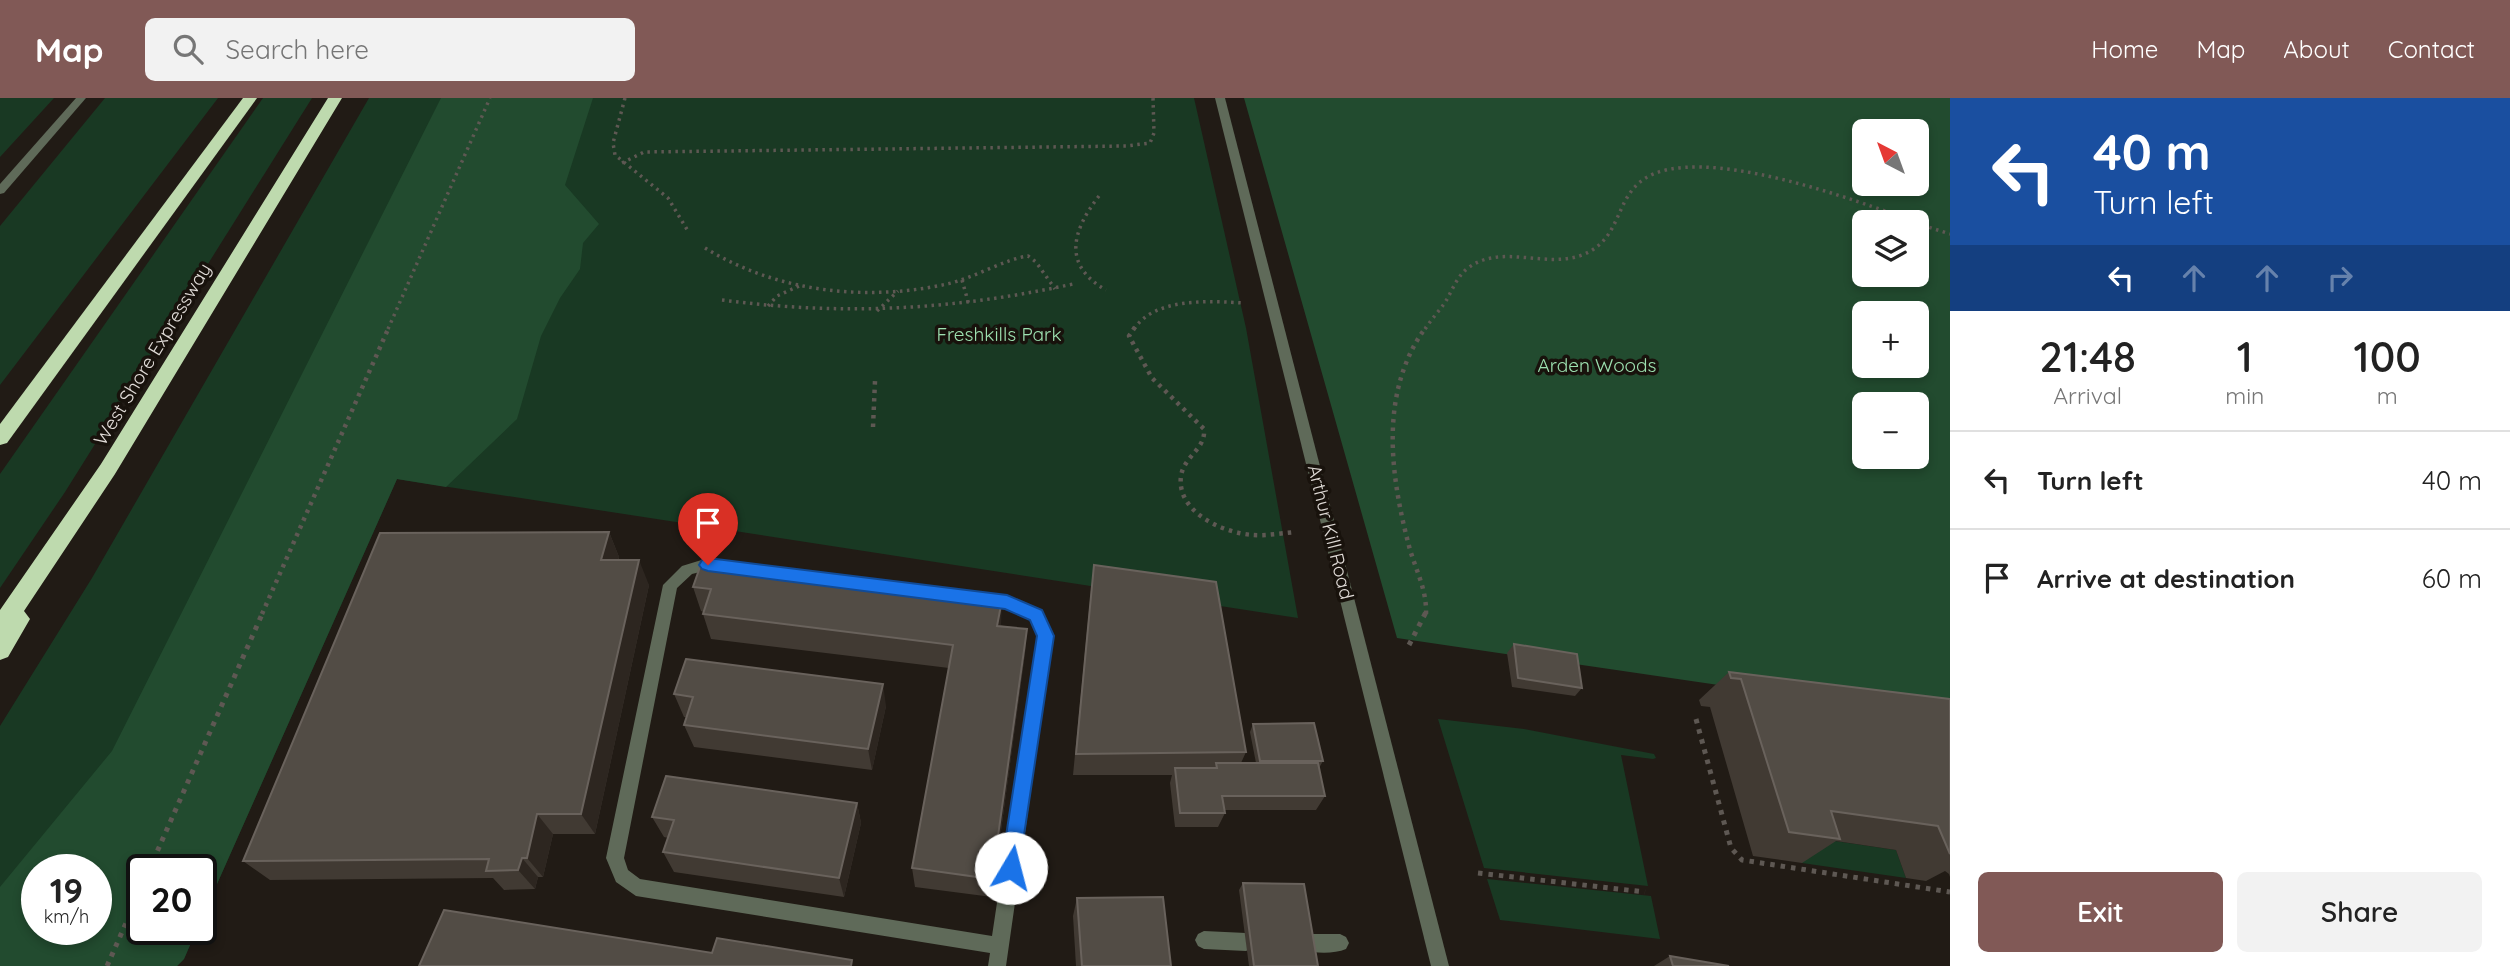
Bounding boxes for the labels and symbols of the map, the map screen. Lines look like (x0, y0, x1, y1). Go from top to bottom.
north arrow (1852, 119, 1928, 196)
street label: West Shore Expressway (88, 258, 216, 450)
park label: Freshkills Park (936, 322, 1062, 346)
park label: Arden Woods (1537, 353, 1657, 377)
street label: Arthur Kill Road (1303, 462, 1359, 602)
pin (678, 493, 738, 565)
position arrow (974, 831, 1048, 905)
speed limit sign: 20 (126, 854, 217, 945)

